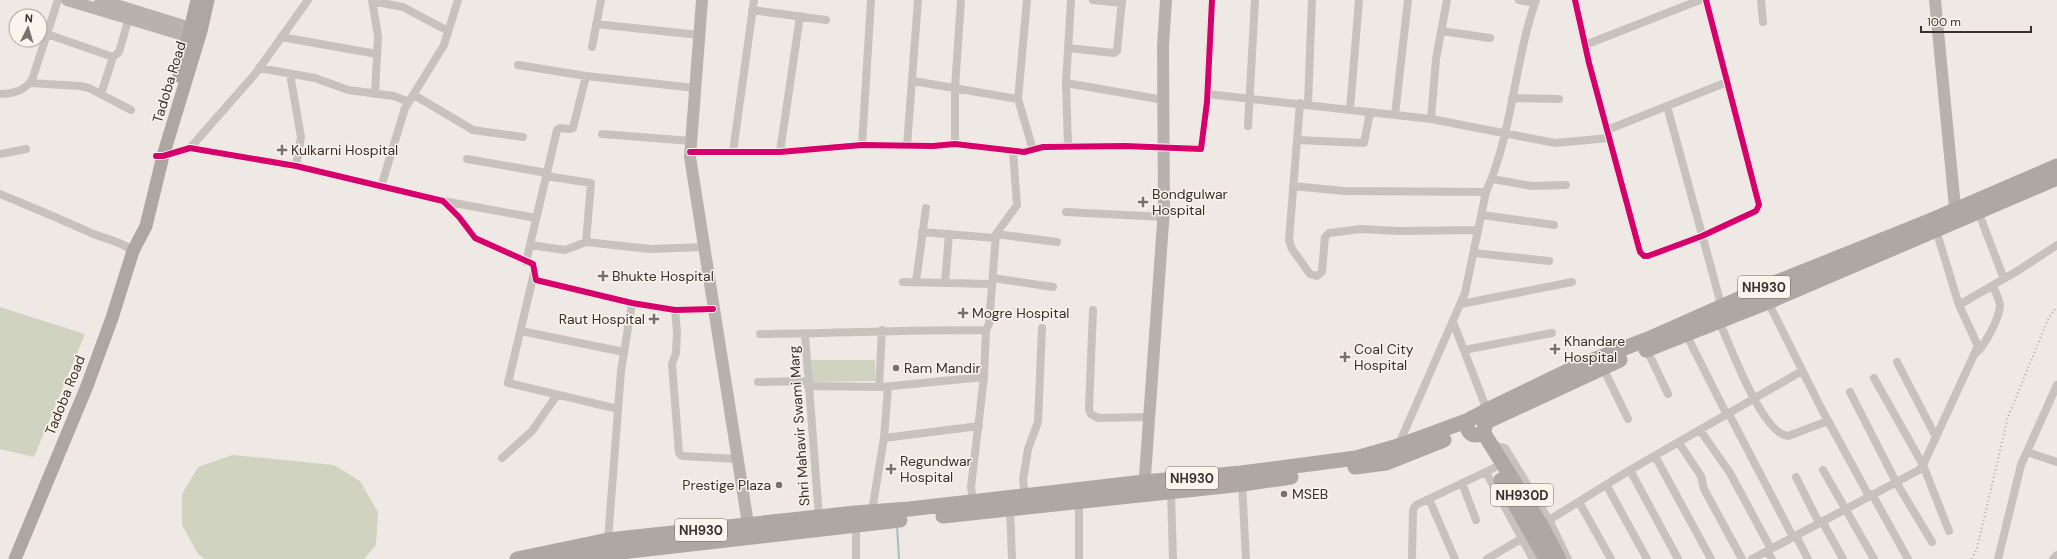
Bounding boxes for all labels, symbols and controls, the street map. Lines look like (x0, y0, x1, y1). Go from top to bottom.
north arrow (8, 8, 48, 48)
scale bar (1921, 8, 2031, 34)
text: N (24, 11, 33, 25)
text: 100 m (1927, 14, 1961, 30)
street label: Tadoba Road (148, 39, 190, 125)
place label: Kulkarni Hospital (291, 141, 398, 159)
marker: Kulkarni Hospital (276, 144, 288, 156)
place label: Bondgulwar Hospital (1152, 185, 1228, 219)
marker: Bondgulwar Hospital (1137, 196, 1149, 208)
place label: Bhukte Hospital (612, 267, 714, 285)
marker: Bhukte Hospital (597, 270, 609, 282)
road number: NH930 (1738, 276, 1790, 298)
place label: Mogre Hospital (972, 304, 1069, 322)
marker: Mogre Hospital (957, 307, 969, 319)
place label: Raut Hospital (559, 310, 645, 328)
marker: Raut Hospital (648, 313, 660, 325)
place label: Khandare Hospital (1564, 332, 1625, 366)
place label: Coal City Hospital (1354, 340, 1414, 374)
marker: Khandare Hospital (1549, 343, 1561, 355)
street label: Shri Mahavir Swami Marg (784, 345, 814, 507)
marker: Coal City Hospital (1339, 351, 1351, 363)
street label: Tadoba Road (41, 353, 89, 437)
place label: Ram Mandir (904, 359, 981, 377)
marker: Ram Mandir (891, 363, 901, 373)
place label: Regundwar Hospital (900, 452, 972, 486)
marker: Regundwar Hospital (885, 463, 897, 475)
road number: NH930 (1166, 467, 1218, 489)
place label: Prestige Plaza (682, 476, 771, 494)
marker: Prestige Plaza (774, 480, 784, 490)
road number: NH930D (1491, 484, 1553, 506)
place label: MSEB (1292, 485, 1328, 503)
marker: MSEB (1279, 489, 1289, 499)
road number: NH930 (675, 519, 727, 541)

